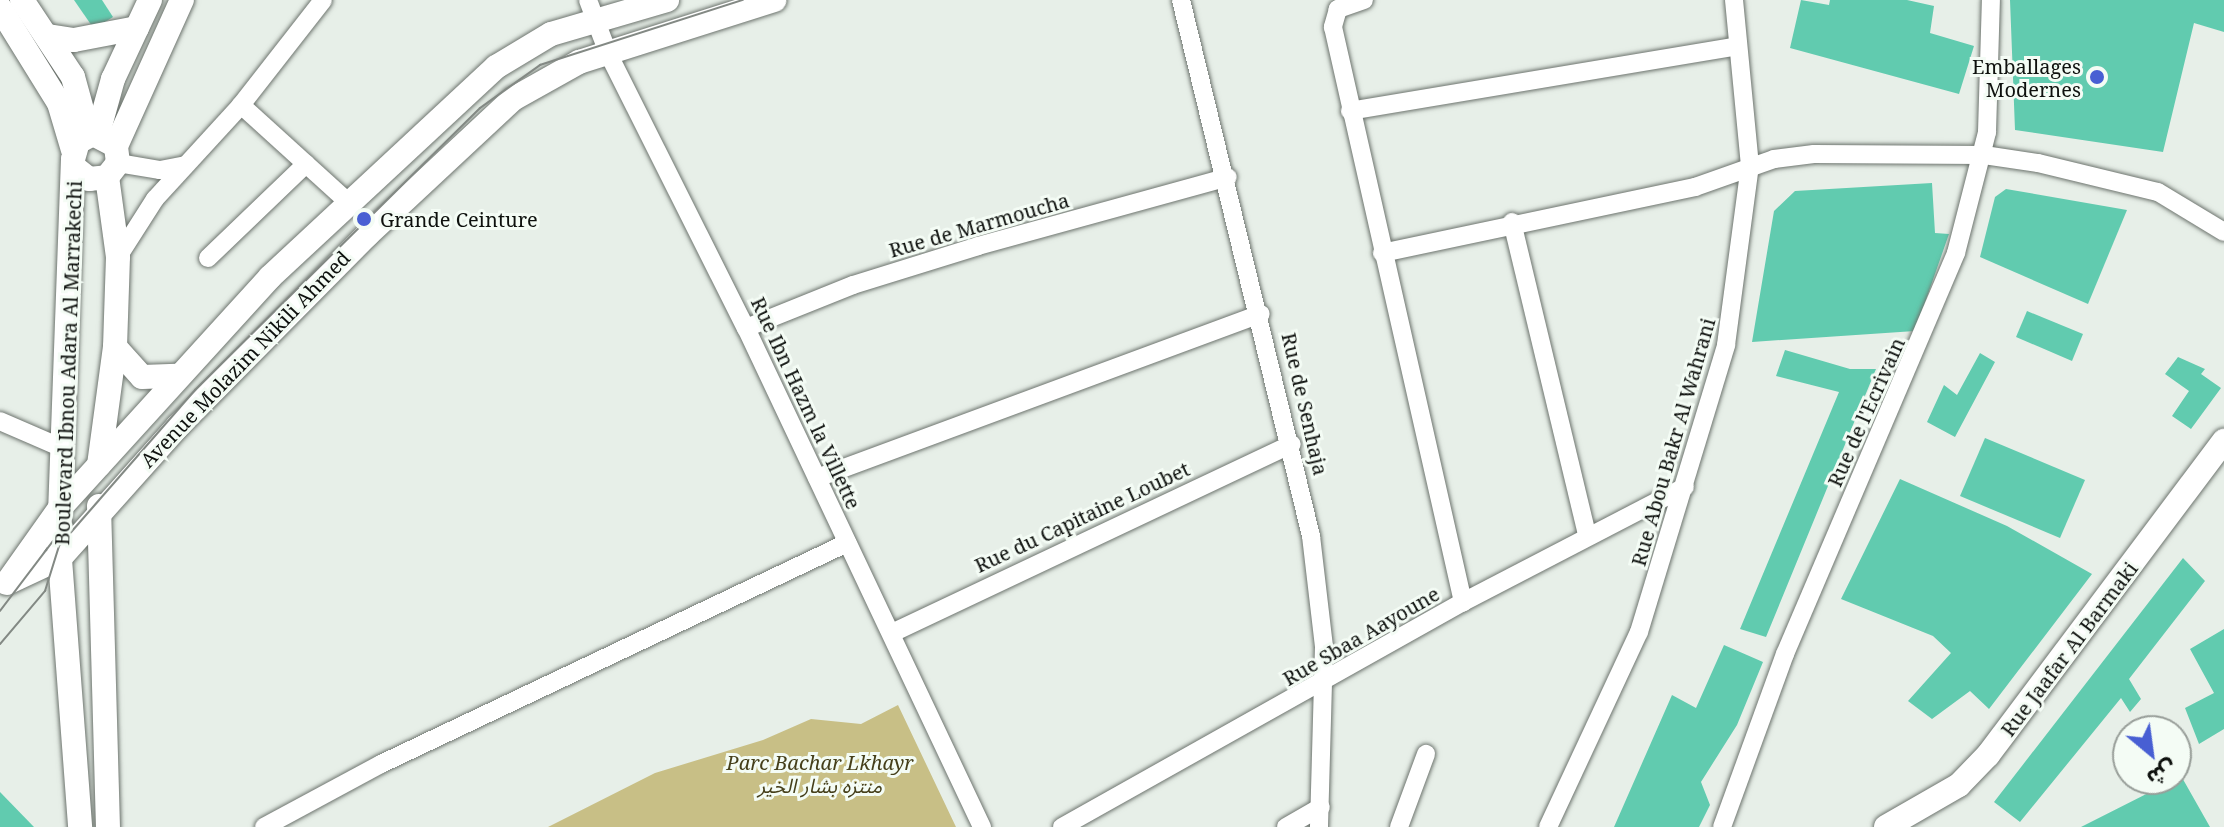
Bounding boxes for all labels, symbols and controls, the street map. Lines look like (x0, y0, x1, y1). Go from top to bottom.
place label: Emballages Modernes (1972, 54, 2081, 101)
marker: Emballages Modernes (2088, 68, 2106, 86)
street label: Boulevard Ibnou Adara Al Marrakechi (50, 180, 86, 546)
street label: Rue de Marmoucha (886, 188, 1072, 262)
place label: Grande Ceinture (380, 207, 538, 231)
marker: Grande Ceinture (355, 210, 373, 228)
street label: Avenue Molazim Nikili Ahmed (135, 246, 355, 472)
street label: Rue Ibn Hazm la Villette (746, 293, 866, 513)
street label: Rue Abou Bakr Al Wahrani (1626, 315, 1720, 569)
street label: Rue de Senhaja (1277, 330, 1333, 478)
street label: Rue de l'Ecrivain (1822, 334, 1910, 490)
street label: Rue du Capitaine Loubet (971, 457, 1193, 577)
street label: Rue Jaafar Al Barmaki (1996, 557, 2142, 741)
street label: Rue Sbaa Aayoune (1278, 581, 1444, 691)
north arrow (2112, 715, 2192, 795)
park label: Parc Bachar Lkhayr منتزه بشار الخير (726, 750, 914, 797)
text: ش (2142, 754, 2183, 795)

